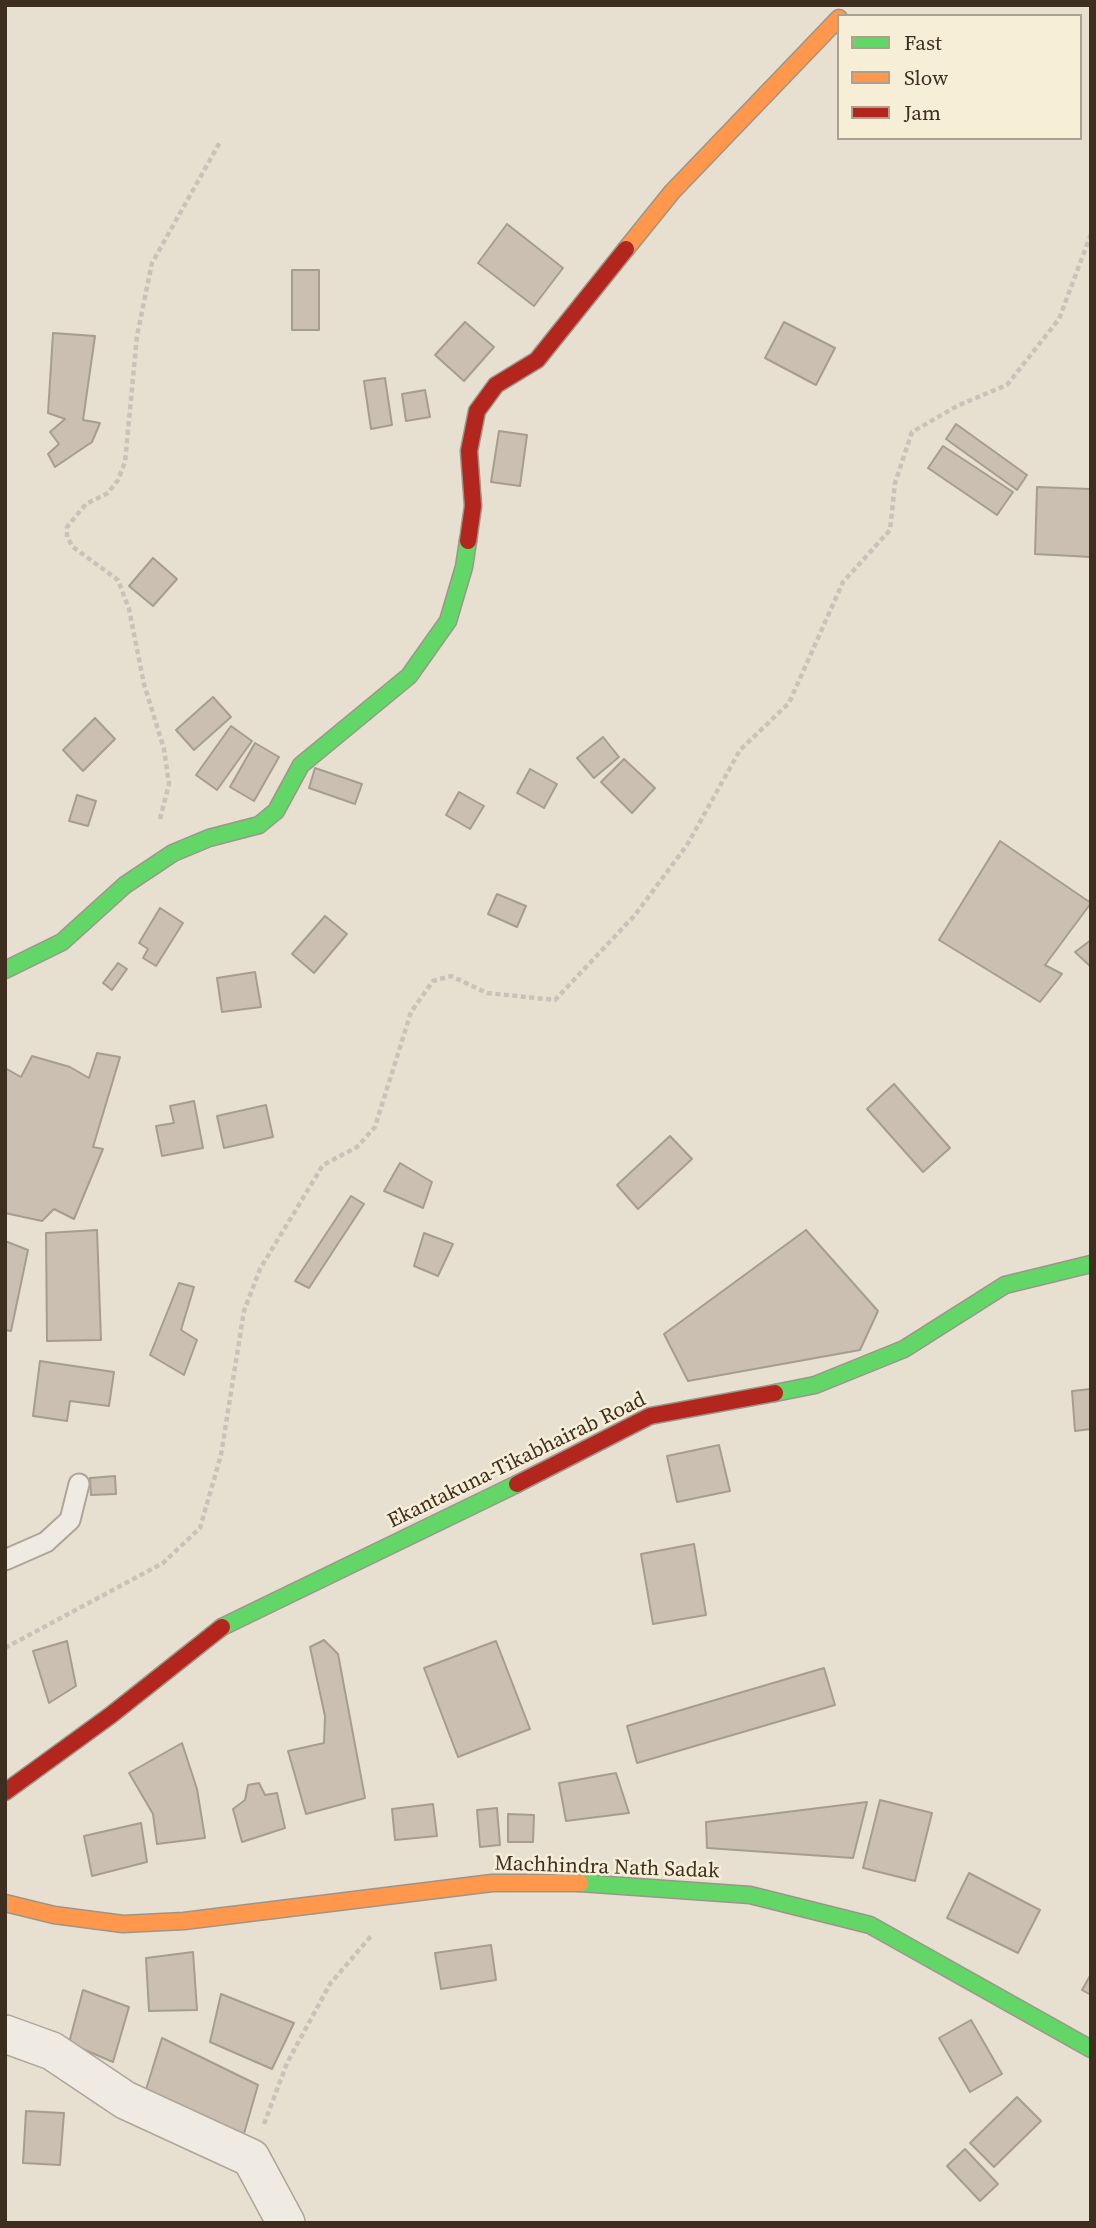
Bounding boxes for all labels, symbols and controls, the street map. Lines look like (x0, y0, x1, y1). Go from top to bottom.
legend (837, 14, 1082, 140)
text: Fast (904, 28, 942, 57)
text: Slow (904, 63, 948, 92)
text: Jam (904, 98, 941, 127)
street label: Ekantakuna-Tikabhairab Road (384, 1387, 650, 1535)
street label: Machhindra Nath Sadak (494, 1851, 720, 1885)

